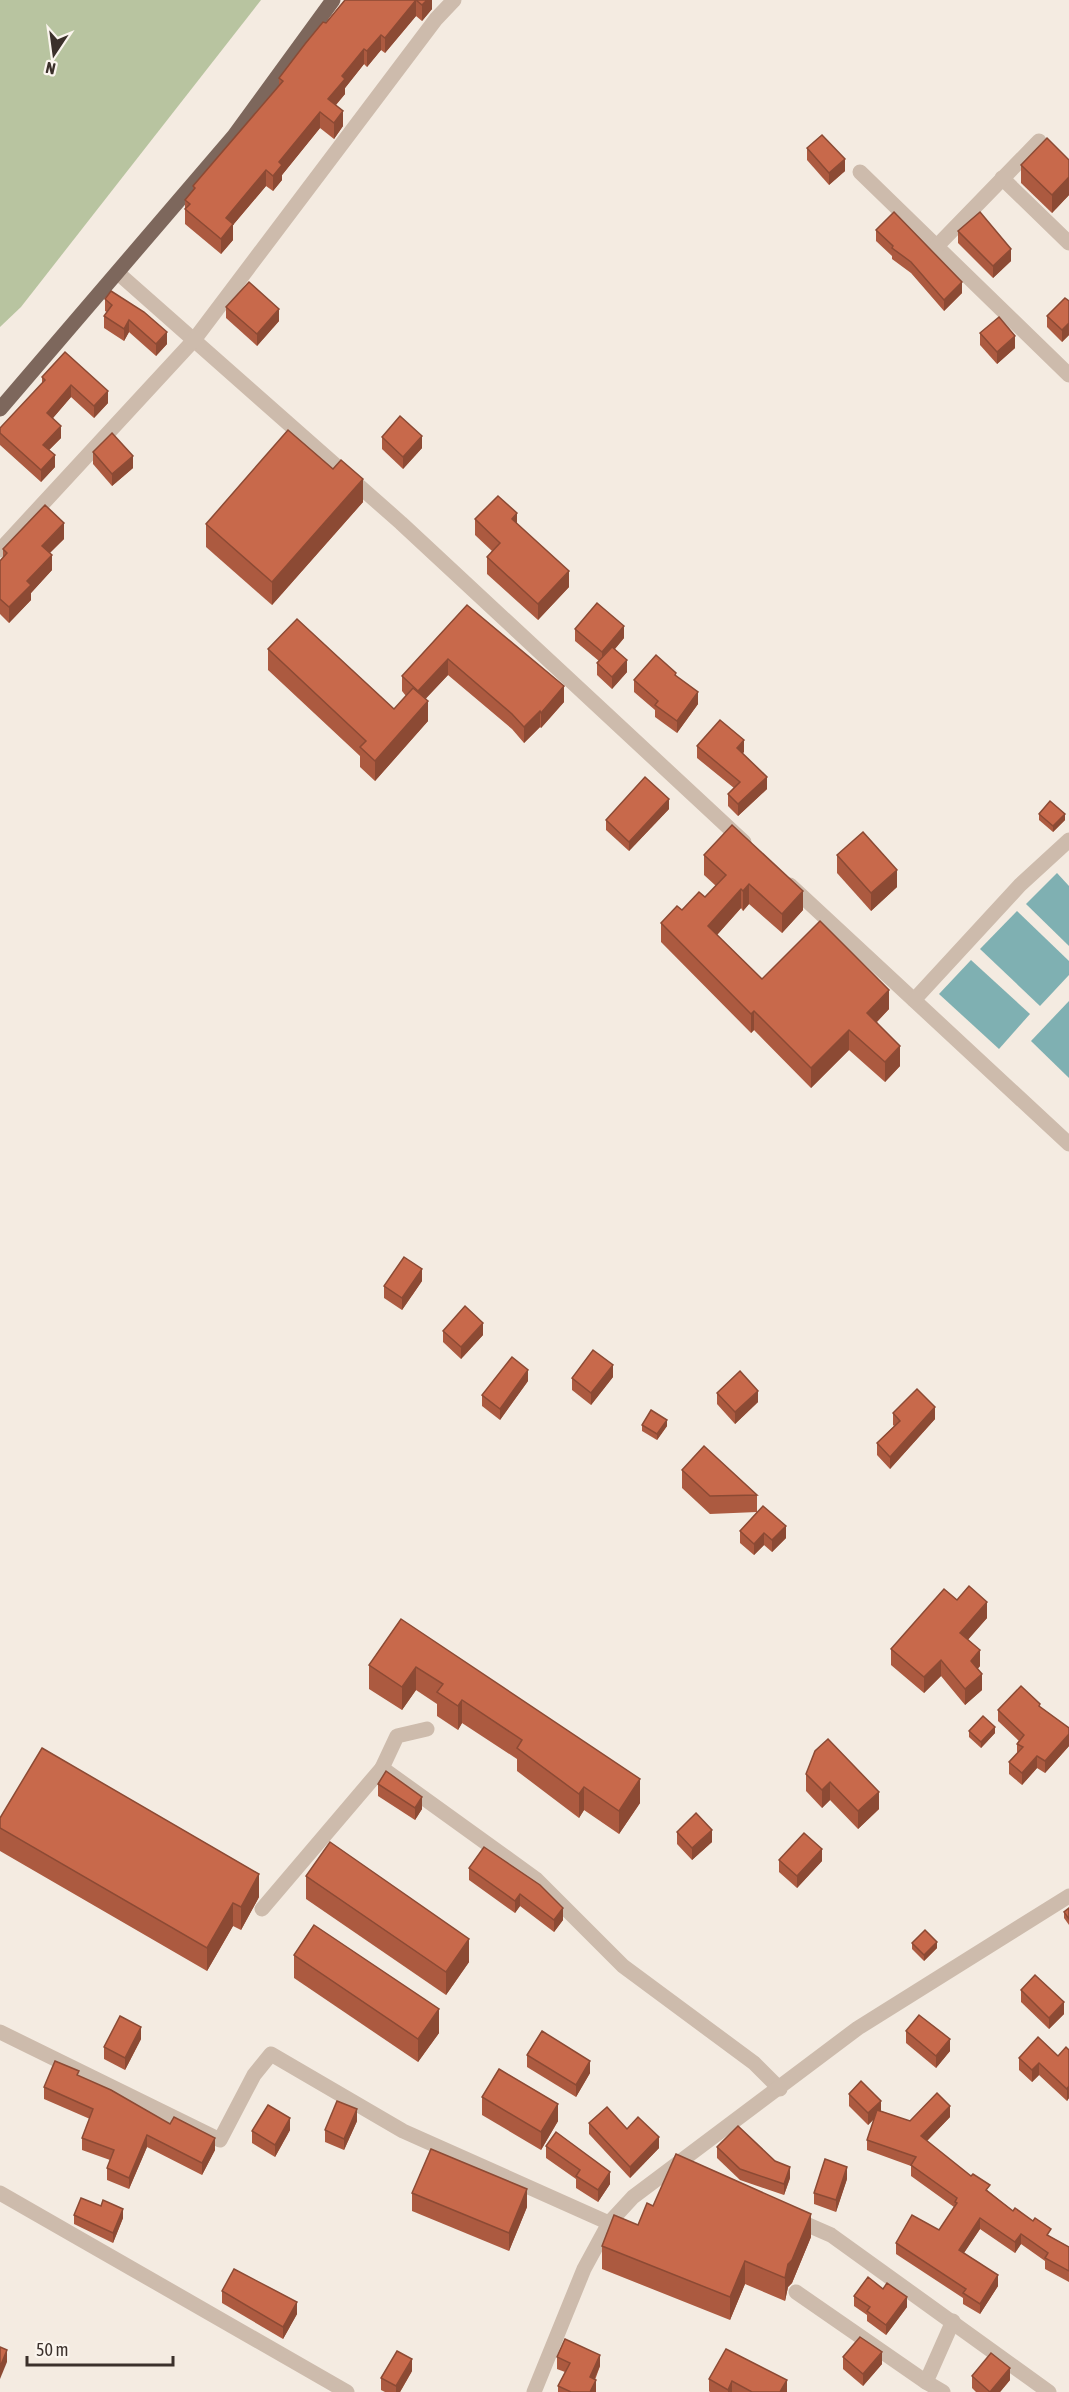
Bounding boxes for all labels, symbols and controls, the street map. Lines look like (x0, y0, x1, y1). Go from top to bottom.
north arrow (24, 24, 84, 84)
text: N (44, 59, 57, 78)
scale bar (27, 2329, 172, 2367)
text: 50 m (36, 2339, 68, 2360)

